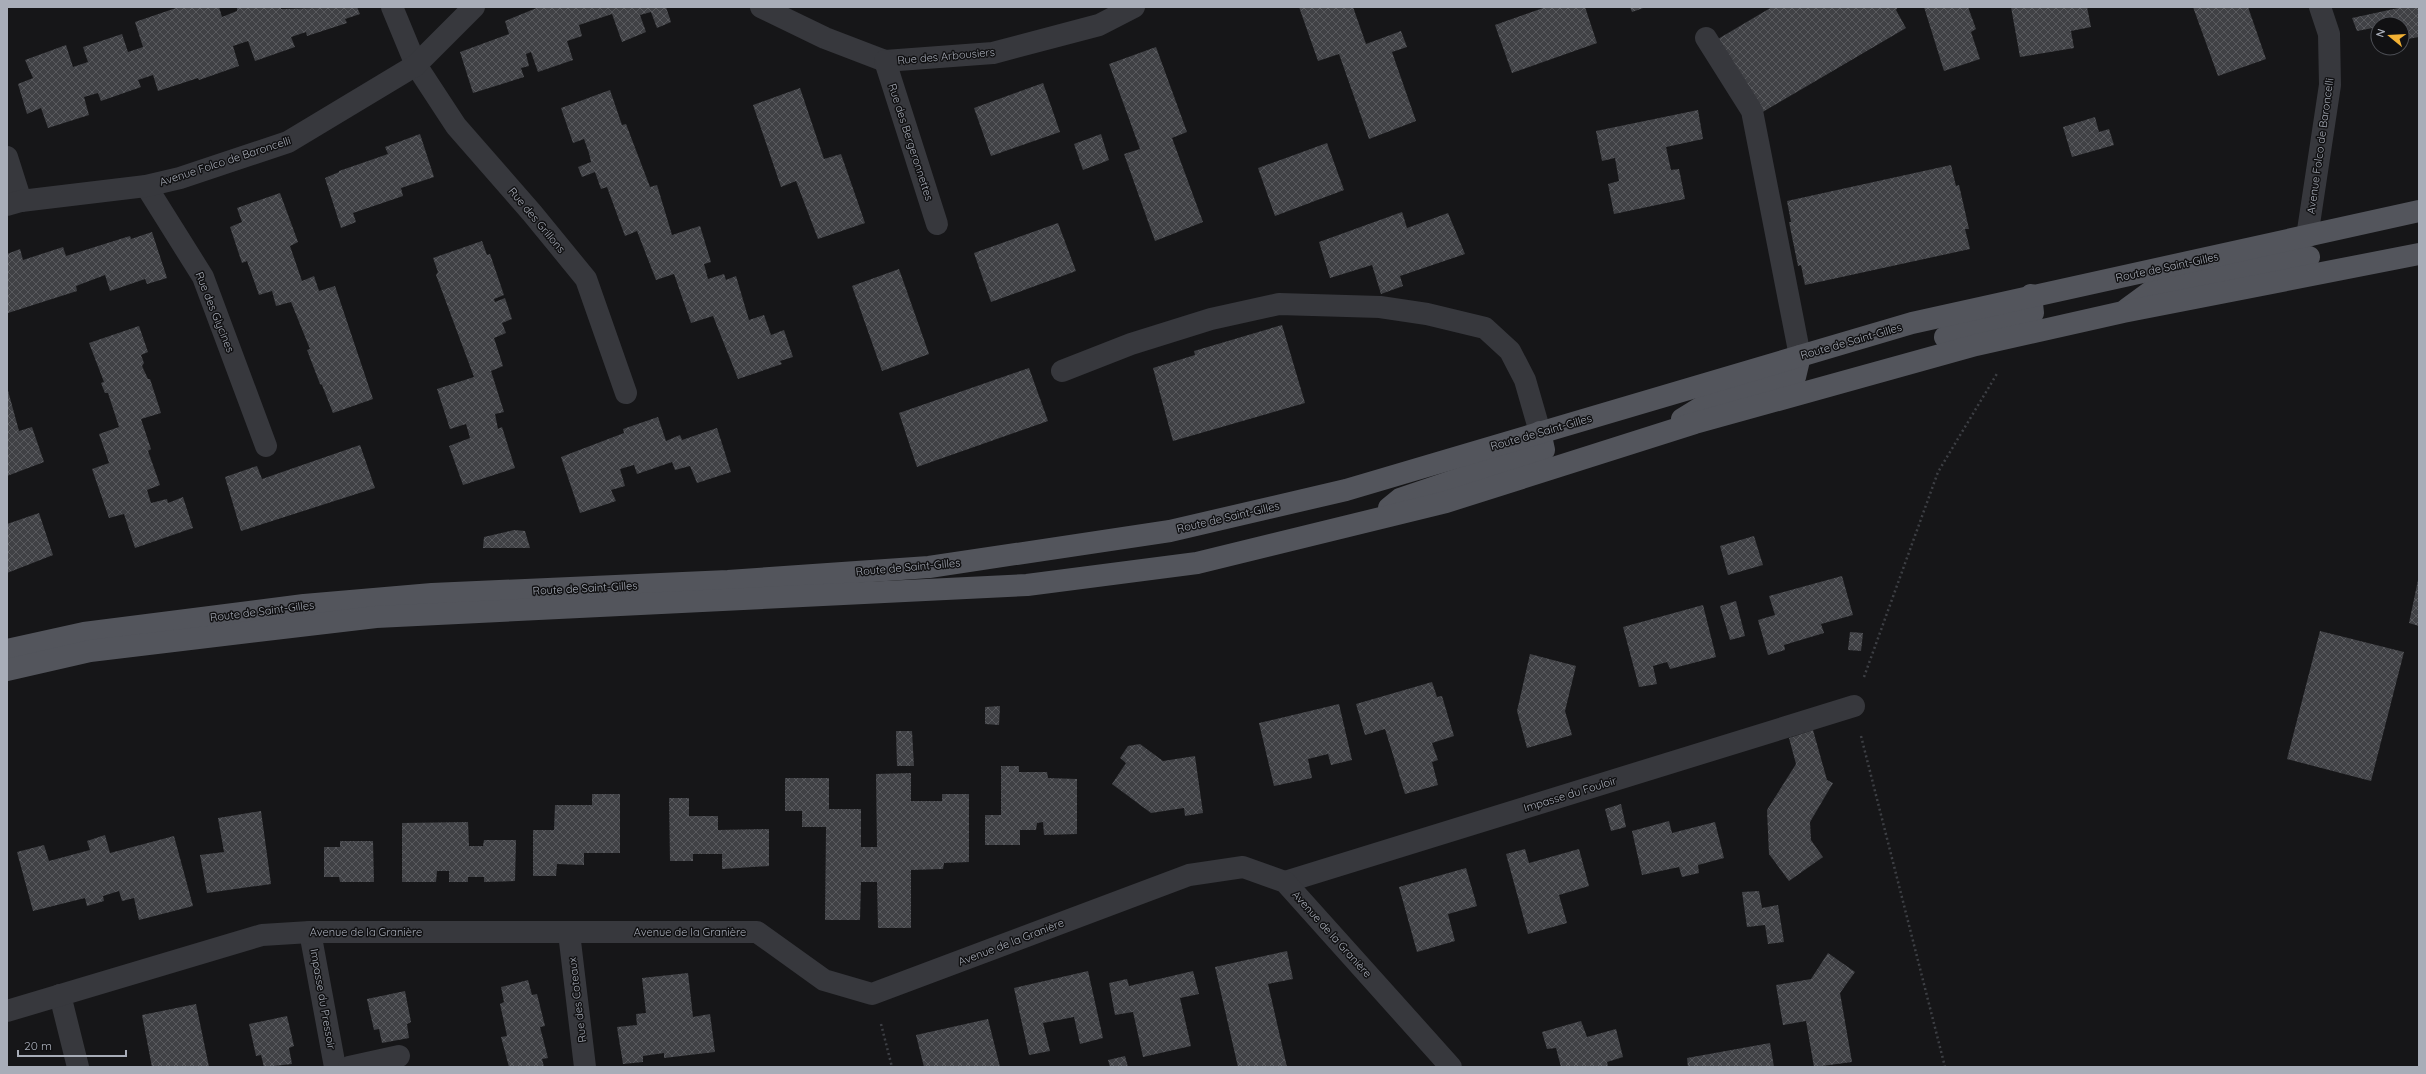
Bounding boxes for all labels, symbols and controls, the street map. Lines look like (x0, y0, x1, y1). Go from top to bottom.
north arrow (2370, 16, 2410, 56)
text: N (2373, 27, 2388, 39)
street label: Rue des Arbousiers (897, 45, 995, 67)
street label: Avenue Folco de Baroncelli (2304, 77, 2336, 215)
street label: Rue des Bergeronnettes (885, 82, 937, 202)
street label: Avenue Folco de Baroncelli (158, 133, 292, 189)
street label: Rue des Grillons (506, 184, 568, 256)
street label: Route de Saint-Gilles (2114, 249, 2220, 285)
street label: Rue des Glycines (192, 270, 238, 354)
street label: Route de Saint-Gilles (1799, 320, 1903, 362)
street label: Route de Saint-Gilles (1489, 411, 1593, 453)
street label: Route de Saint-Gilles (1175, 498, 1281, 536)
street label: Route de Saint-Gilles (855, 555, 961, 579)
street label: Route de Saint-Gilles (532, 578, 638, 598)
street label: Route de Saint-Gilles (209, 598, 315, 624)
street label: Impasse du Fouloir (1522, 773, 1619, 815)
street label: Avenue de la Granière (1289, 888, 1375, 980)
street label: Avenue de la Granière (956, 915, 1066, 969)
street label: Avenue de la Granière (310, 925, 422, 939)
street label: Avenue de la Granière (634, 925, 746, 939)
street label: Impasse du Pressoir (307, 948, 339, 1051)
street label: Rue des Coteaux (565, 957, 589, 1043)
scale bar (18, 1032, 126, 1058)
text: 20 m (24, 1038, 52, 1053)

